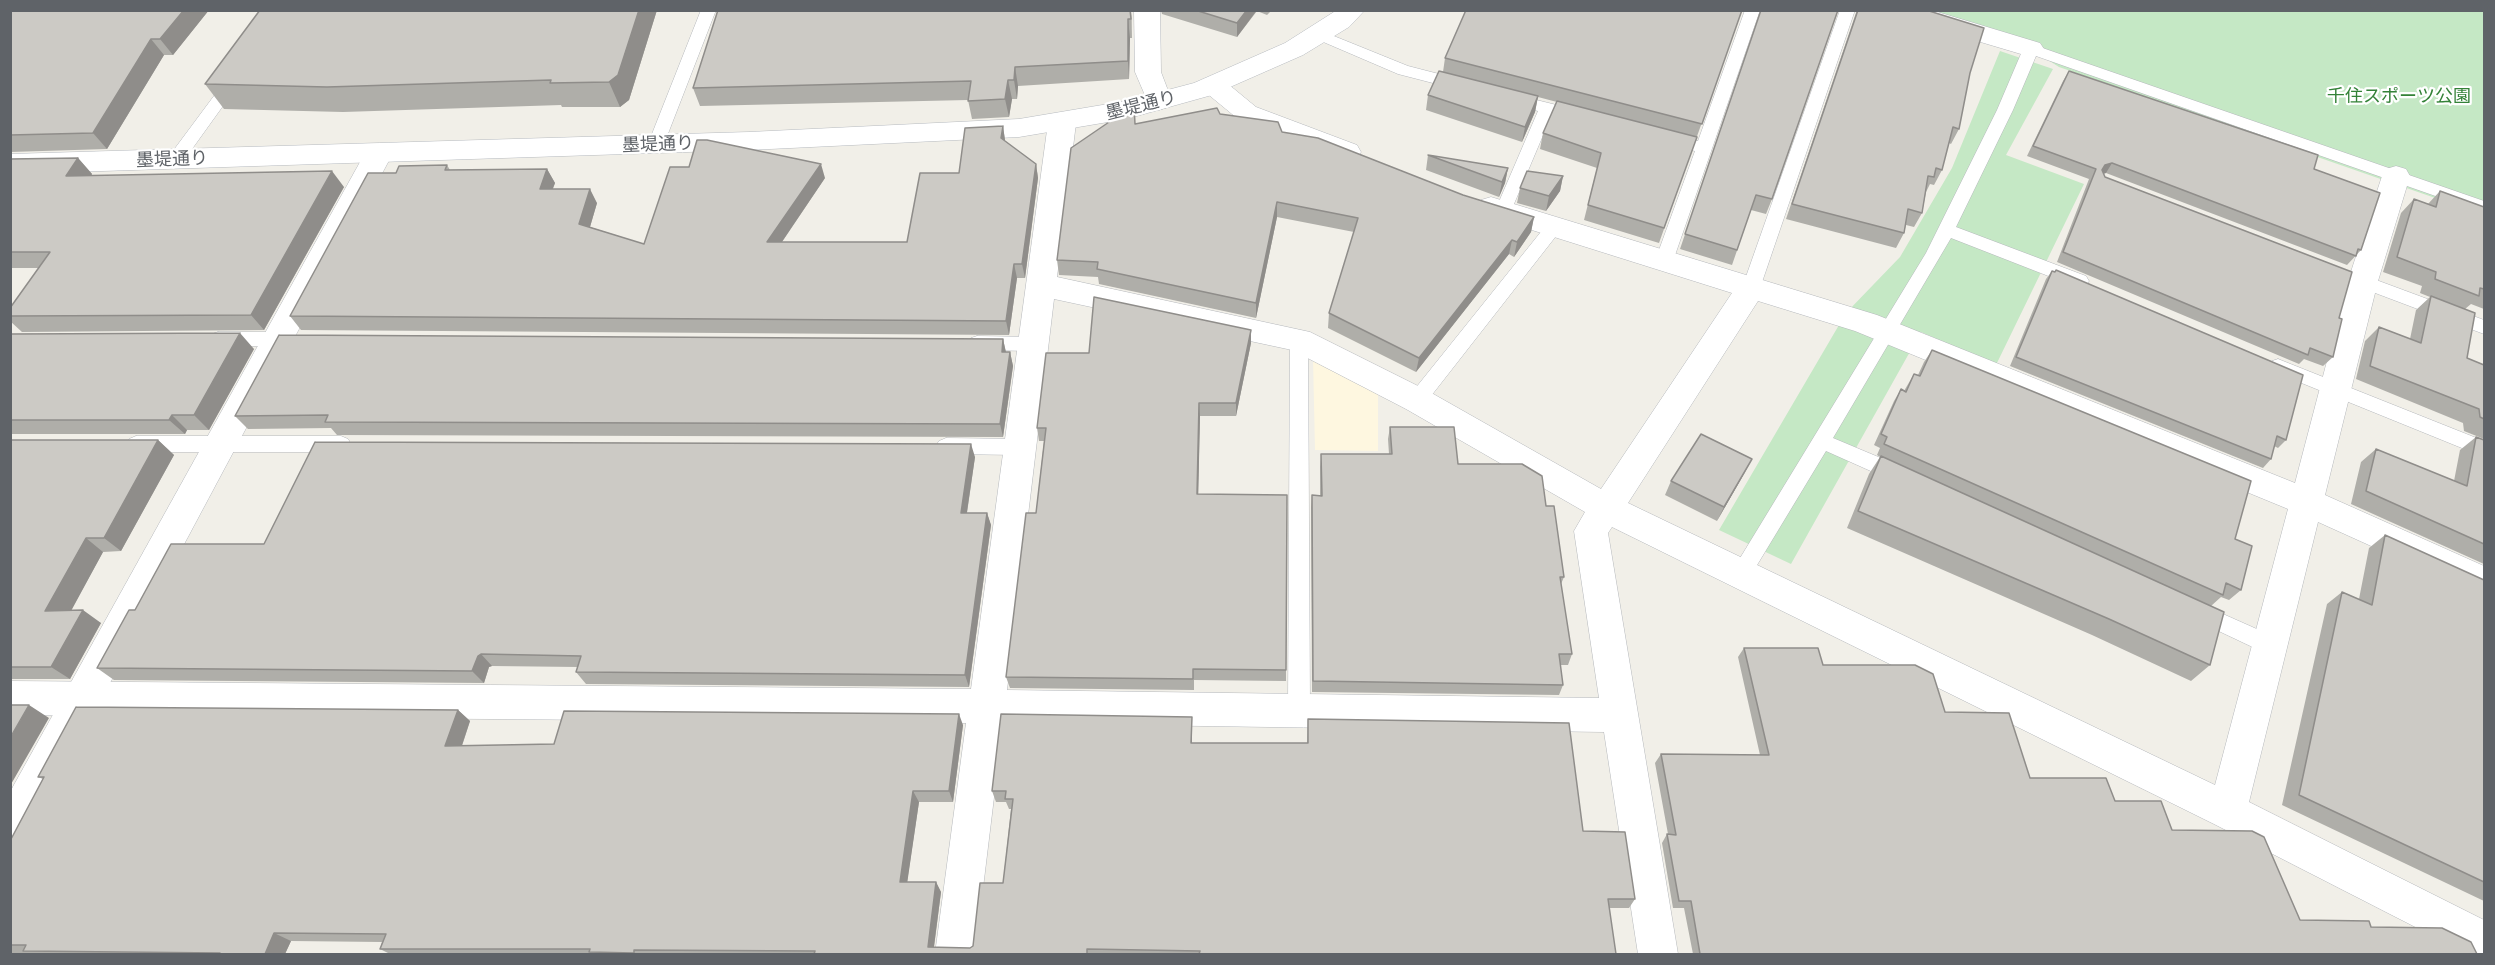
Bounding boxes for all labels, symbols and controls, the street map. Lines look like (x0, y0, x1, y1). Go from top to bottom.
park label: 千住スポーツ公園 (2327, 85, 2471, 107)
street label: 墨堤通り (1103, 86, 1179, 124)
street label: 墨堤通り (622, 132, 694, 156)
street label: 墨堤通り (136, 147, 208, 171)

